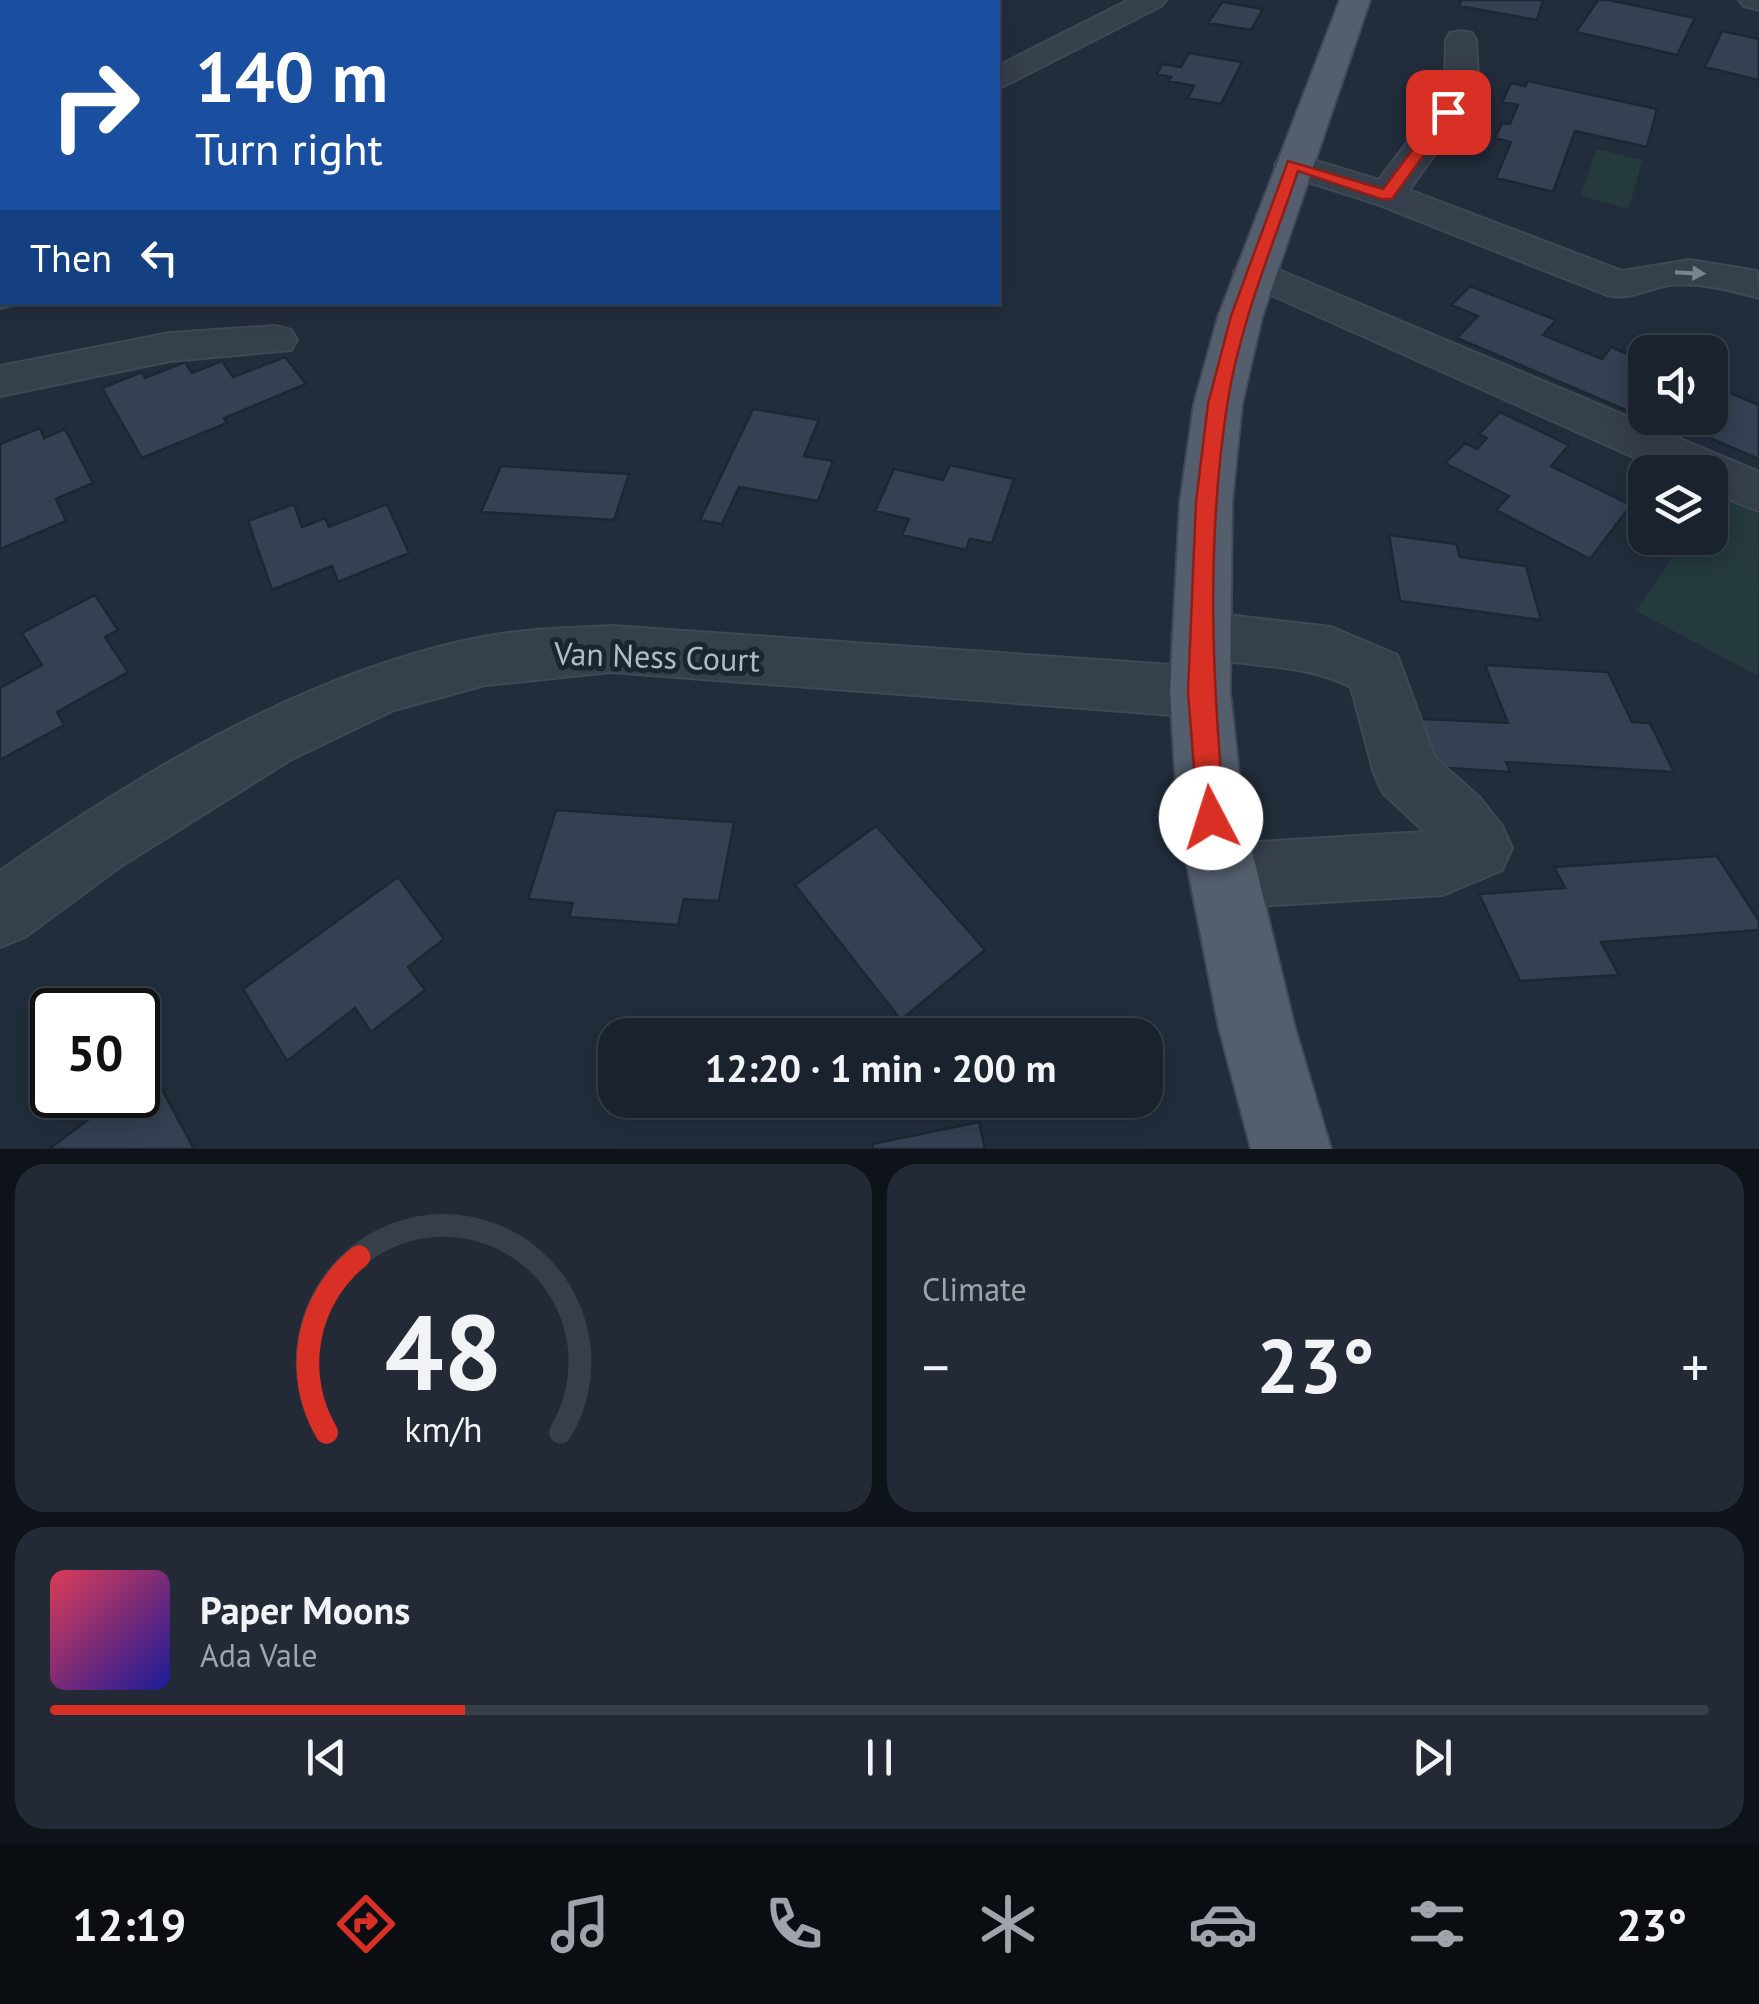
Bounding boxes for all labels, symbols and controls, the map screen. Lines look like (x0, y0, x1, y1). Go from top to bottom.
text: 140 m (195, 31, 388, 121)
icon: right (30, 40, 160, 170)
pin (1406, 70, 1491, 155)
icon: arrive (1421, 85, 1476, 140)
text: Turn right (195, 119, 383, 177)
icon: left (132, 230, 187, 285)
text: Then (30, 233, 112, 282)
one-way arrow (1675, 265, 1706, 281)
map controls (1628, 335, 1728, 555)
button: sound (1628, 335, 1728, 435)
button: layers (1628, 455, 1728, 555)
street label: Van Ness Court (552, 631, 761, 681)
position arrow (1159, 766, 1263, 870)
speed limit sign: 50 (30, 988, 160, 1118)
text: 12:20 · 1 min · 200 m (705, 1043, 1056, 1092)
text: Climate (922, 1268, 1027, 1310)
text: 48 (385, 1284, 502, 1419)
text: 23° (1257, 1317, 1374, 1414)
text: − (922, 1331, 950, 1402)
text: + (1681, 1331, 1709, 1402)
text: km/h (404, 1406, 483, 1452)
text: Paper Moons (200, 1585, 410, 1634)
text: Ada Vale (200, 1634, 317, 1676)
icon: previous (299, 1730, 354, 1785)
icon: pause (852, 1730, 907, 1785)
icon: next (1405, 1730, 1460, 1785)
icon: directions (331, 1889, 401, 1959)
icon: music (545, 1889, 615, 1959)
icon: phone (759, 1889, 829, 1959)
icon: climate (973, 1889, 1043, 1959)
icon: car (1188, 1889, 1258, 1959)
icon: filters (1402, 1889, 1472, 1959)
text: 12:19 (72, 1895, 186, 1953)
text: 23° (1616, 1895, 1687, 1953)

